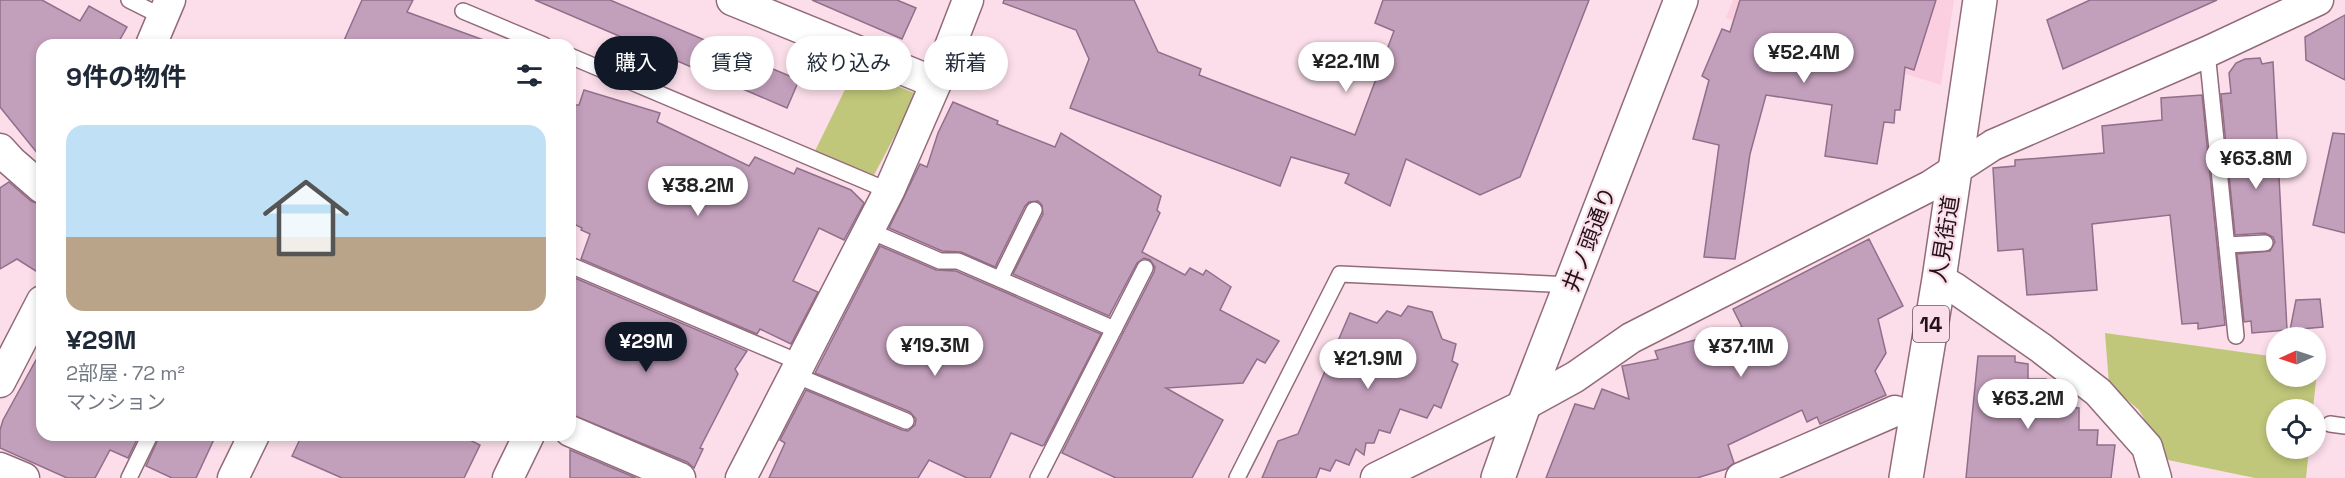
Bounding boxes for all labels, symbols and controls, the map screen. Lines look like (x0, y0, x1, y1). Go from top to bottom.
pin: ¥52.4M (1755, 33, 1853, 84)
chip: 購入 (594, 36, 678, 90)
chip: 賃貸 (690, 36, 774, 90)
chip: 絞り込み (786, 36, 912, 90)
chip: 新着 (924, 36, 1008, 90)
text: ¥52.4M (1768, 39, 1840, 65)
pin: ¥22.1M (1297, 42, 1395, 93)
text: ¥22.1M (1312, 48, 1380, 74)
icon: filters (513, 59, 546, 92)
text: 9件の物件 (66, 60, 186, 94)
pin: ¥63.8M (2207, 139, 2305, 190)
text: ¥63.8M (2220, 145, 2292, 171)
icon: home (252, 164, 360, 272)
pin: ¥38.2M (649, 166, 747, 217)
text: ¥38.2M (662, 172, 734, 198)
street label: 井ノ頭通り (1556, 183, 1622, 295)
street label: 人見街道 (1923, 193, 1965, 285)
road number: 14 (1913, 306, 1949, 342)
pin: ¥29M (610, 322, 682, 373)
text: ¥29M (66, 323, 136, 357)
pin: ¥19.3M (886, 326, 984, 377)
pin: ¥37.1M (1692, 327, 1790, 378)
north arrow (2266, 327, 2326, 387)
map controls (2266, 327, 2326, 459)
text: ¥29M (619, 328, 673, 354)
text: ¥19.3M (900, 332, 970, 358)
text: ¥37.1M (1708, 333, 1774, 359)
pin: ¥21.9M (1319, 339, 1417, 390)
text: ¥21.9M (1333, 345, 1403, 371)
text: 2部屋 · 72 m² (66, 360, 185, 386)
pin: ¥63.2M (1979, 379, 2077, 430)
text: ¥63.2M (1992, 385, 2064, 411)
text: マンション (66, 389, 166, 415)
button: locate (2266, 399, 2326, 459)

